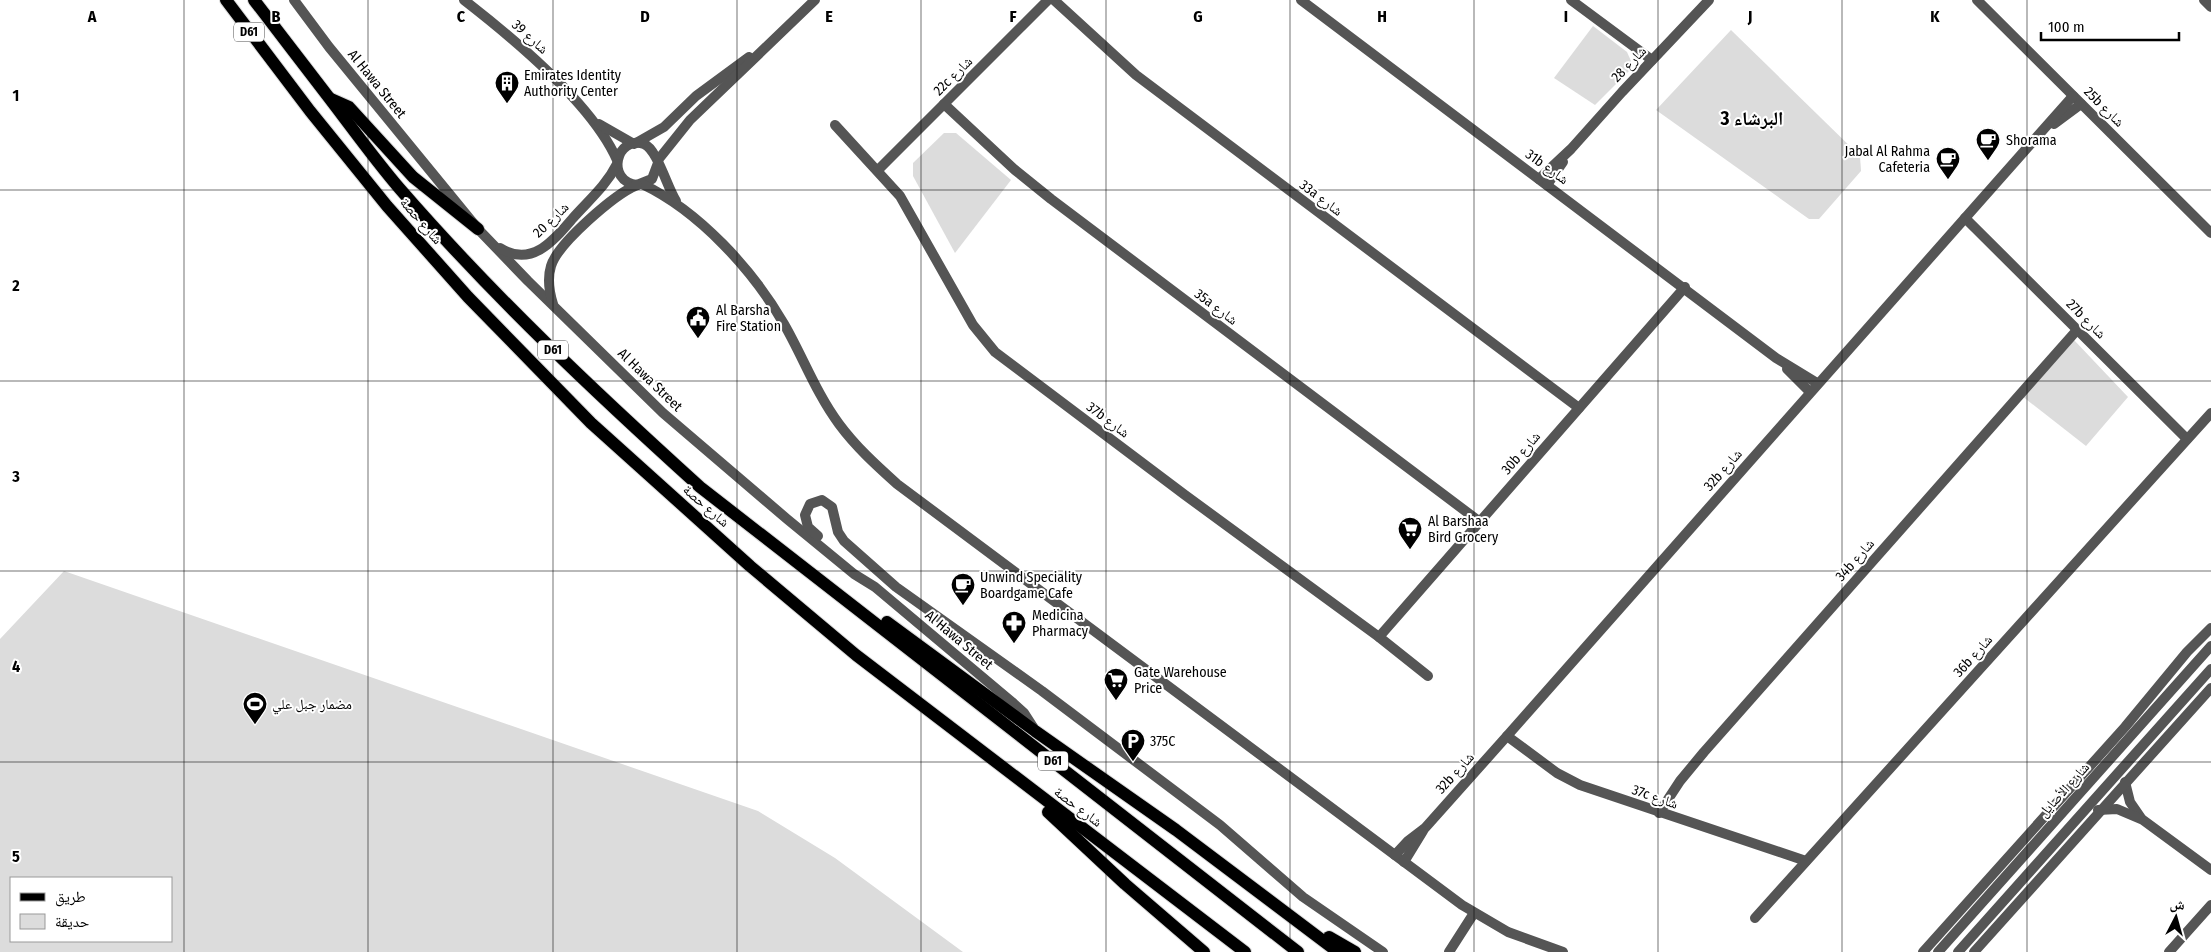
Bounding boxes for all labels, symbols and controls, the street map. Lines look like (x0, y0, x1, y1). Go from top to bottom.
text: A (87, 7, 97, 26)
text: B (272, 7, 281, 26)
text: C (457, 7, 466, 26)
text: D (640, 7, 650, 26)
text: E (825, 7, 833, 26)
text: F (1009, 7, 1017, 26)
text: G (1193, 7, 1203, 26)
text: H (1377, 7, 1387, 26)
text: I (1564, 7, 1568, 26)
text: J (1747, 7, 1752, 26)
text: K (1930, 7, 1940, 26)
scale bar (2041, 10, 2178, 42)
street label: شارع 39 (508, 16, 552, 58)
text: 100 m (2048, 18, 2085, 36)
road number: D61 (234, 22, 264, 42)
street label: شارع 28 (1608, 43, 1651, 86)
street label: Al Hawa Street (344, 46, 410, 122)
street label: 22c شارع (930, 53, 977, 100)
place label: Emirates Identity Authority Center (524, 67, 622, 100)
building icon: Emirates Identity Authority Center (494, 70, 520, 104)
street label: 25b شارع (2080, 83, 2128, 131)
text: 1 (13, 86, 19, 105)
district label: البرشاء 3 (1720, 107, 1783, 130)
cafe icon: Shorama (1975, 127, 2001, 161)
place label: Shorama (2006, 132, 2057, 149)
place label: Jabal Al Rahma Cafeteria (1845, 143, 1930, 176)
street label: 31b شارع (1522, 146, 1572, 189)
cafe icon: Jabal Al Rahma Cafeteria (1935, 146, 1961, 180)
street label: 33a شارع (1296, 176, 1346, 220)
street label: شارع حصة (395, 194, 446, 248)
street label: شارع 20 (529, 199, 573, 242)
text: 2 (11, 276, 20, 295)
street label: 35a شارع (1191, 285, 1241, 329)
street label: 27b شارع (2062, 296, 2109, 343)
place label: Al Barsha Fire Station (716, 302, 781, 335)
public building icon: Al Barsha Fire Station (685, 305, 711, 339)
road number: D61 (538, 340, 568, 360)
street label: Al Hawa Street (614, 345, 686, 415)
street label: 37b شارع (1083, 398, 1133, 442)
street label: 30b شارع (1498, 428, 1545, 478)
street label: 32b شارع (1700, 446, 1746, 495)
text: 3 (11, 467, 20, 486)
street label: شارع حصة (679, 481, 733, 532)
place label: Al Barshaa Bird Grocery (1428, 513, 1499, 546)
supermarket icon: Al Barshaa Bird Grocery (1397, 516, 1423, 550)
street label: 34b شارع (1832, 535, 1879, 585)
place label: Unwind Speciality Boardgame Cafe (980, 569, 1083, 602)
cafe icon: Unwind Speciality Boardgame Cafe (950, 572, 976, 606)
street label: Al Hawa Street (922, 607, 997, 674)
place label: Medicina Pharmacy (1032, 607, 1089, 640)
pharmacy icon: Medicina Pharmacy (1001, 610, 1027, 644)
street label: 36b شارع (1950, 632, 1997, 681)
text: 4 (12, 657, 20, 676)
place label: Gate Warehouse Price (1134, 664, 1227, 697)
supermarket icon: Gate Warehouse Price (1103, 667, 1129, 701)
sports icon: مضمار جبل علي (242, 691, 268, 725)
place label: مضمار جبل علي (272, 696, 352, 715)
parking icon: 375C (1120, 728, 1146, 762)
place label: 375C (1150, 733, 1175, 750)
street label: 32b شارع (1432, 749, 1479, 798)
road number: D61 (1038, 751, 1068, 770)
street label: شارع الأصايل (2035, 759, 2094, 822)
street label: 37c شارع (1629, 781, 1680, 814)
street label: شارع حصة (1050, 783, 1105, 831)
text: 5 (12, 847, 20, 866)
legend (10, 877, 172, 942)
text: طريق (55, 888, 86, 907)
north arrow (2151, 892, 2201, 942)
text: ش (2169, 895, 2186, 914)
text: حديقة (55, 913, 90, 931)

